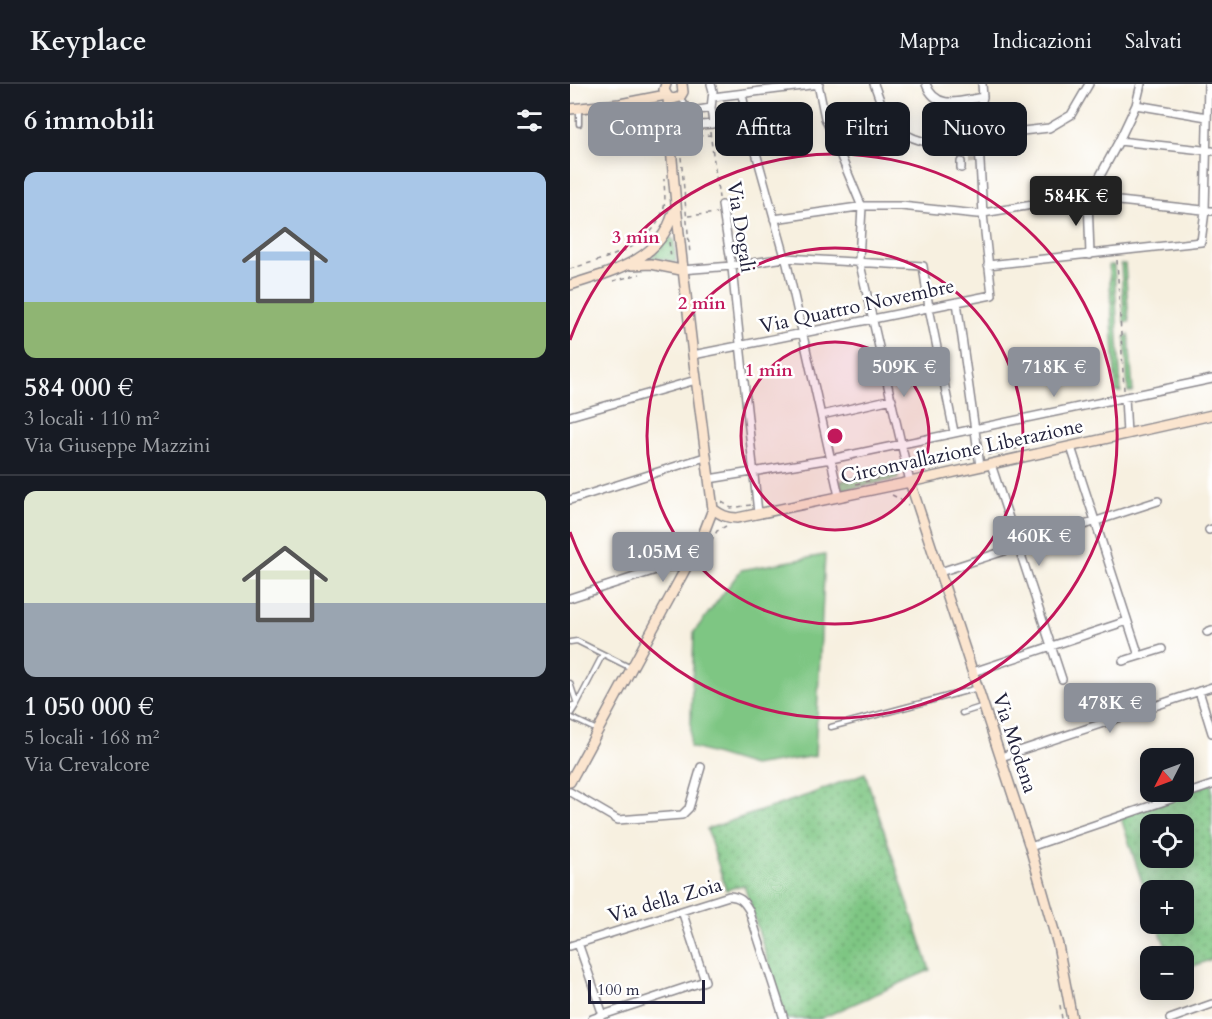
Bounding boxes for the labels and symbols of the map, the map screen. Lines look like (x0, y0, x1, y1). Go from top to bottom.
pin: 584K € (1027, 176, 1125, 227)
street label: Via Dogali (720, 179, 762, 275)
text: 3 min (612, 225, 660, 250)
street label: Via Quattro Novembre (757, 272, 957, 340)
text: 2 min (678, 291, 726, 316)
pin: 509K € (855, 347, 953, 398)
pin: 718K € (1005, 347, 1103, 398)
text: 1 min (745, 358, 793, 383)
street label: Circonvallazione Liberazione (838, 412, 1086, 490)
centre of rings (825, 426, 845, 446)
pin: 460K € (990, 516, 1088, 567)
pin: 1.05M € (608, 532, 718, 583)
pin: 478K € (1061, 683, 1159, 734)
street label: Via Modena (986, 689, 1044, 797)
north arrow (1140, 748, 1194, 802)
street label: Via della Zoia (605, 871, 726, 929)
scale bar (588, 977, 705, 1004)

